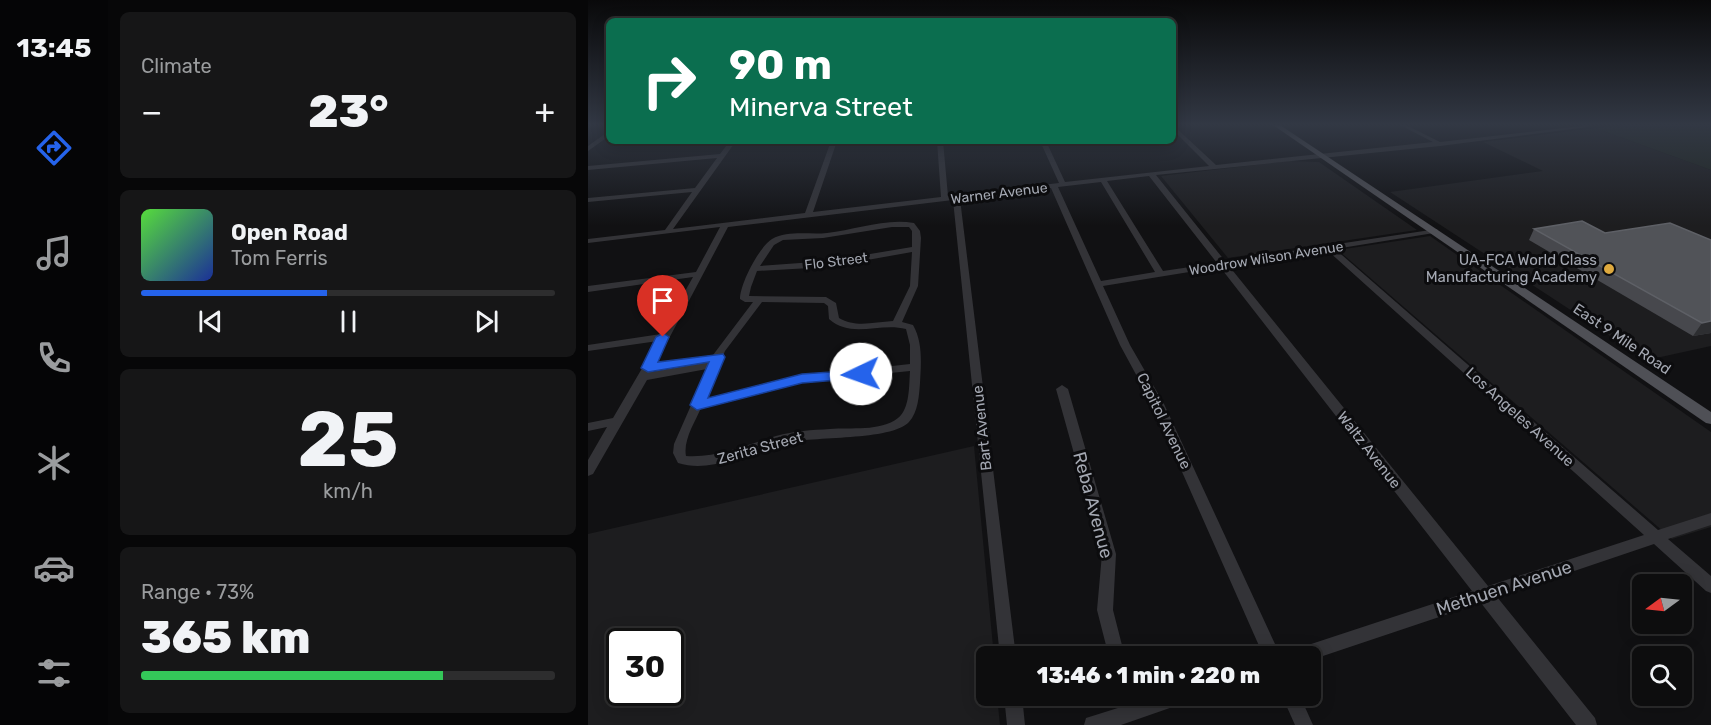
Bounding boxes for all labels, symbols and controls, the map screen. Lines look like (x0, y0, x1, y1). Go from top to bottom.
text: 13:45 (17, 32, 91, 64)
text: 90 m (729, 40, 832, 90)
icon: right (630, 42, 708, 120)
text: Climate (141, 54, 212, 78)
text: 23° (308, 85, 389, 138)
text: Minerva Street (729, 91, 913, 123)
text: − (141, 92, 162, 131)
text: + (534, 92, 555, 131)
icon: directions (33, 127, 75, 169)
street label: Warner Avenue (950, 179, 1049, 208)
text: Open Road (231, 219, 348, 246)
icon: music (33, 232, 75, 274)
street label: Woodrow Wilson Avenue (1188, 238, 1345, 279)
text: Tom Ferris (231, 246, 328, 270)
street label: Flo Street (803, 249, 869, 274)
place label: UA-FCA World Class Manufacturing Academy (1426, 251, 1597, 286)
marker: UA-FCA World Class Manufacturing Academy (1602, 262, 1616, 276)
pin (637, 275, 688, 337)
icon: arrive (646, 284, 679, 317)
street label: East 9 Mile Road (1570, 300, 1674, 378)
icon: previous (194, 305, 227, 338)
icon: pause (332, 305, 365, 338)
icon: next (470, 305, 503, 338)
icon: phone (33, 337, 75, 379)
position arrow (829, 342, 893, 406)
street label: Los Angeles Avenue (1462, 364, 1578, 470)
street label: Capitol Avenue (1133, 370, 1195, 472)
street label: Bart Avenue (969, 384, 995, 472)
text: 25 (297, 393, 399, 486)
street label: Waltz Avenue (1333, 408, 1405, 492)
street label: Zerita Street (715, 428, 805, 468)
icon: climate (33, 442, 75, 484)
street label: Reba Avenue (1068, 449, 1118, 561)
text: km/h (323, 479, 373, 503)
icon: car (33, 547, 75, 589)
street label: Methuen Avenue (1433, 556, 1575, 620)
north arrow (1632, 574, 1692, 634)
map controls (1632, 574, 1692, 706)
text: Range · 73% (141, 580, 254, 604)
text: 365 km (141, 611, 310, 664)
speed limit sign: 30 (606, 628, 684, 706)
button: search (1632, 646, 1692, 706)
icon: filters (33, 652, 75, 694)
text: 13:46 · 1 min · 220 m (1037, 662, 1260, 689)

